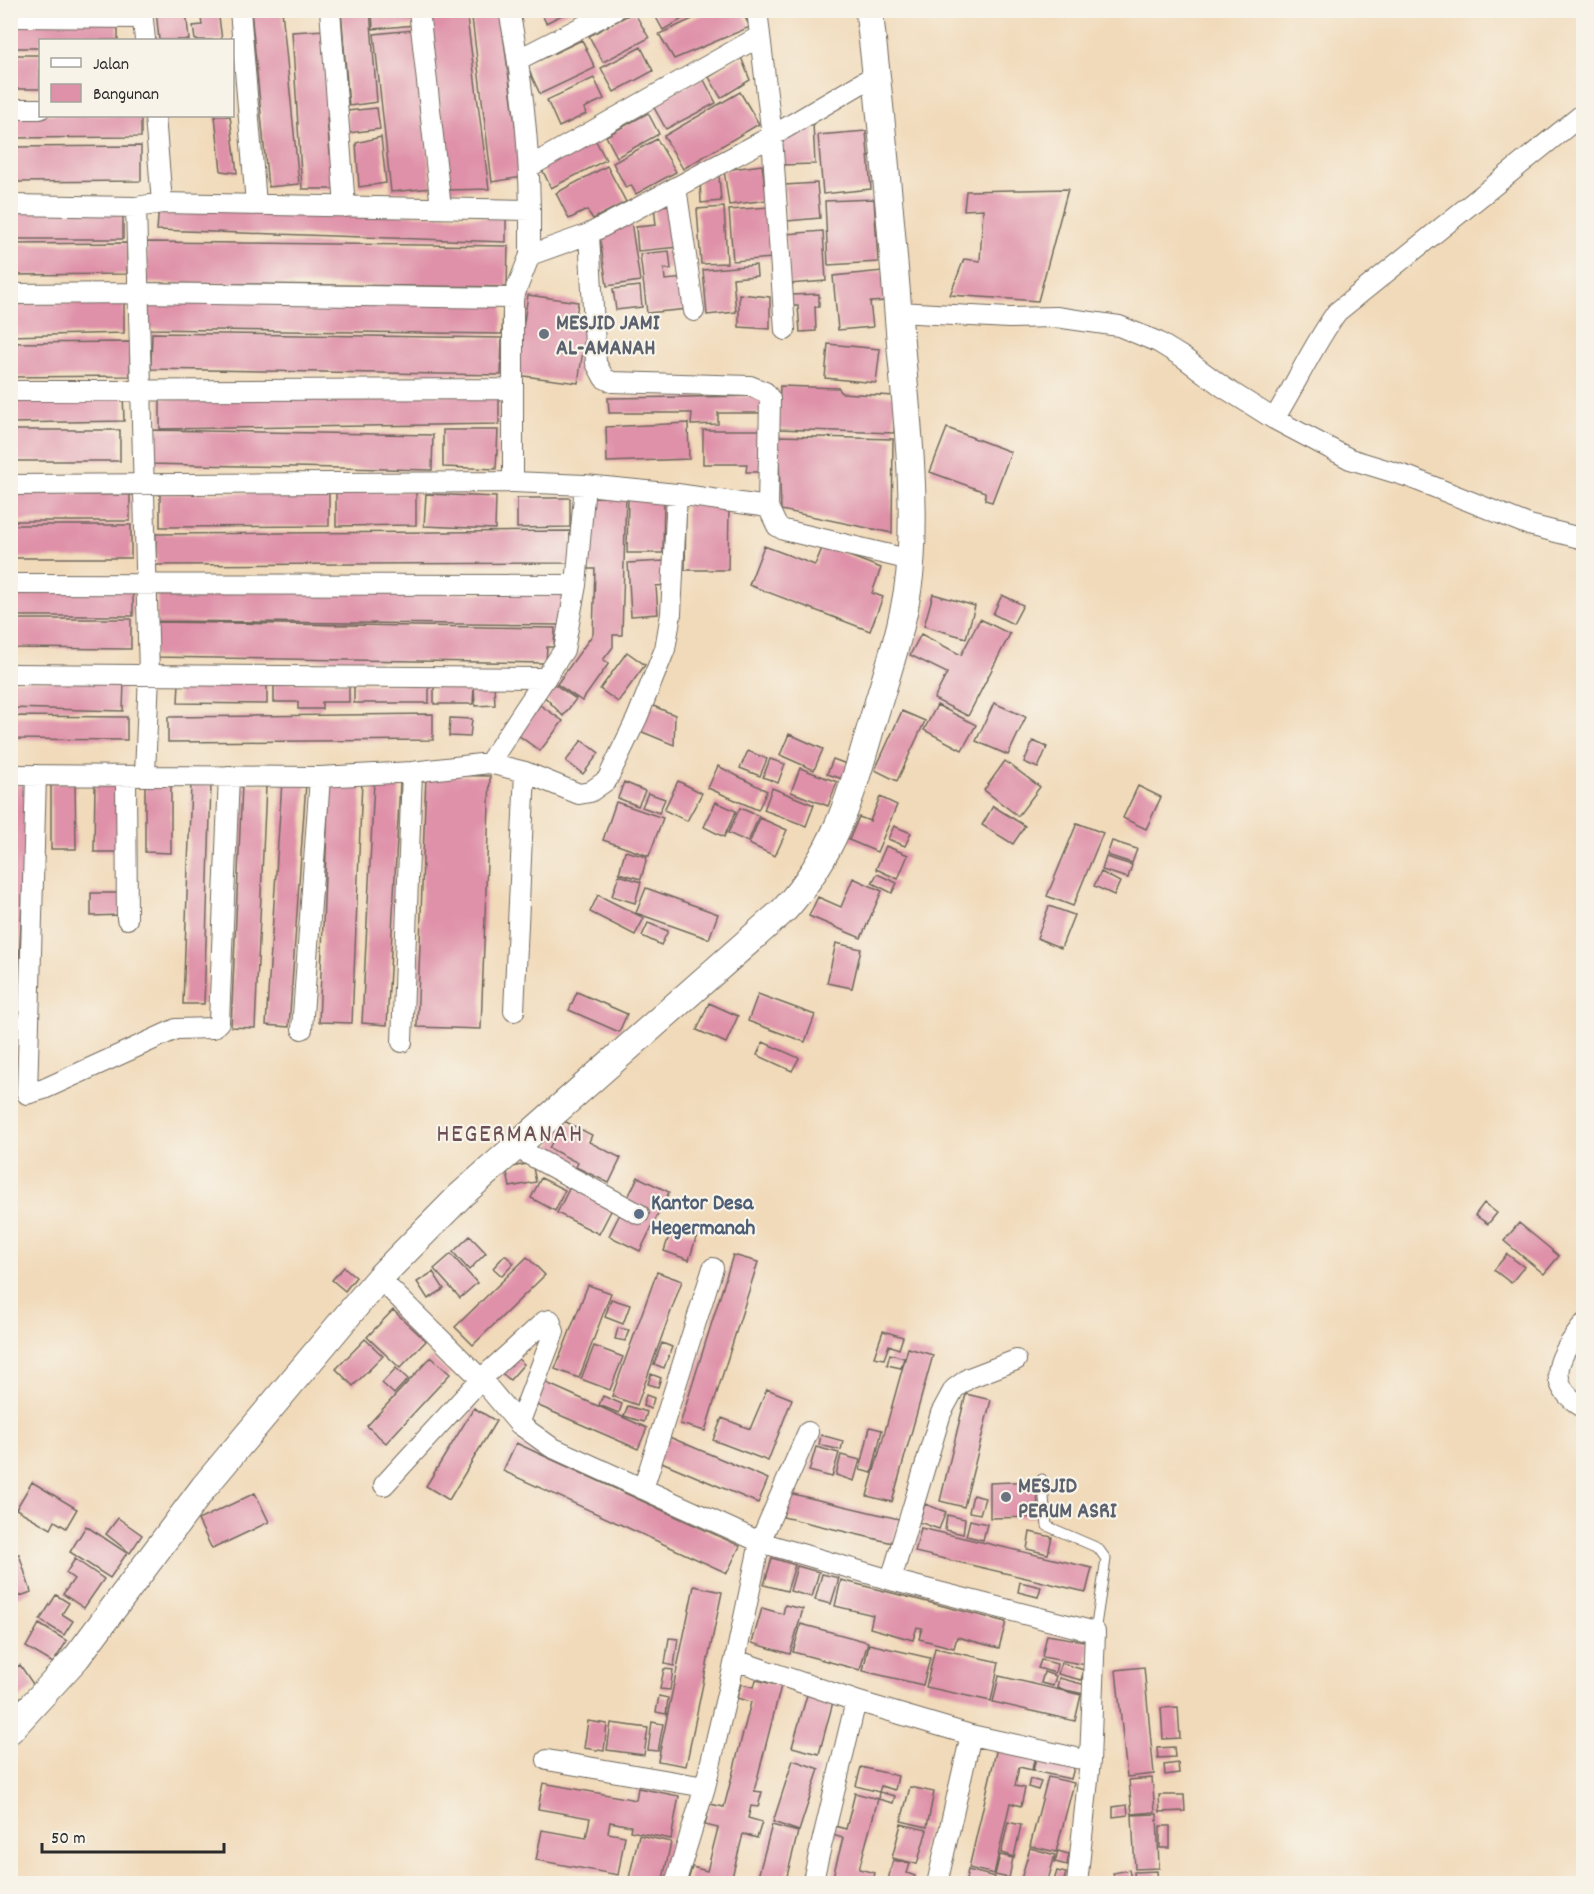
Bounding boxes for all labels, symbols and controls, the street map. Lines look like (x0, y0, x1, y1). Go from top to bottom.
legend (39, 39, 234, 117)
text: Jalan (93, 53, 129, 78)
text: Bangunan (93, 83, 159, 108)
place label: MESJID JAMI AL-AMANAH (556, 309, 660, 365)
marker: MESJID JAMI AL-AMANAH (537, 327, 551, 341)
district label: HEGERMANAH (436, 1117, 584, 1154)
place label: Kantor Desa Hegermanah (651, 1189, 755, 1245)
marker: Kantor Desa Hegermanah (632, 1207, 646, 1221)
place label: MESJID PERUM ASRI (1018, 1472, 1117, 1528)
marker: MESJID PERUM ASRI (999, 1490, 1013, 1504)
scale bar (42, 1816, 224, 1854)
text: 50 m (51, 1827, 86, 1852)

